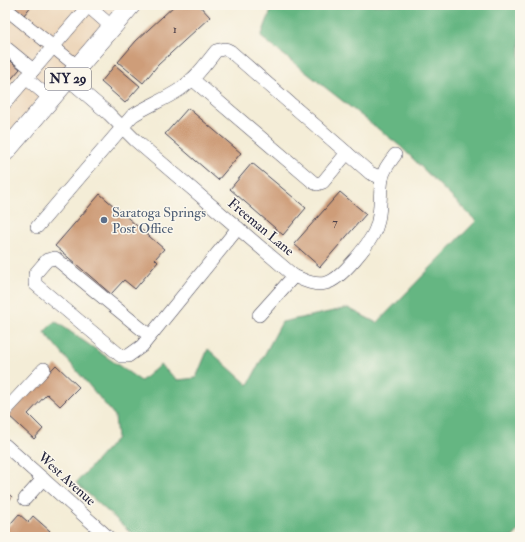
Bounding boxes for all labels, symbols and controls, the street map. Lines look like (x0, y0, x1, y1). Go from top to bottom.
house number: 1 (173, 22, 177, 37)
road number: NY 29 (45, 68, 91, 90)
street label: Freeman Lane (224, 194, 298, 260)
place label: Saratoga Springs Post Office (112, 204, 206, 237)
marker: Saratoga Springs Post Office (99, 215, 109, 225)
house number: 7 (332, 215, 338, 230)
street label: West Avenue (34, 448, 99, 509)

